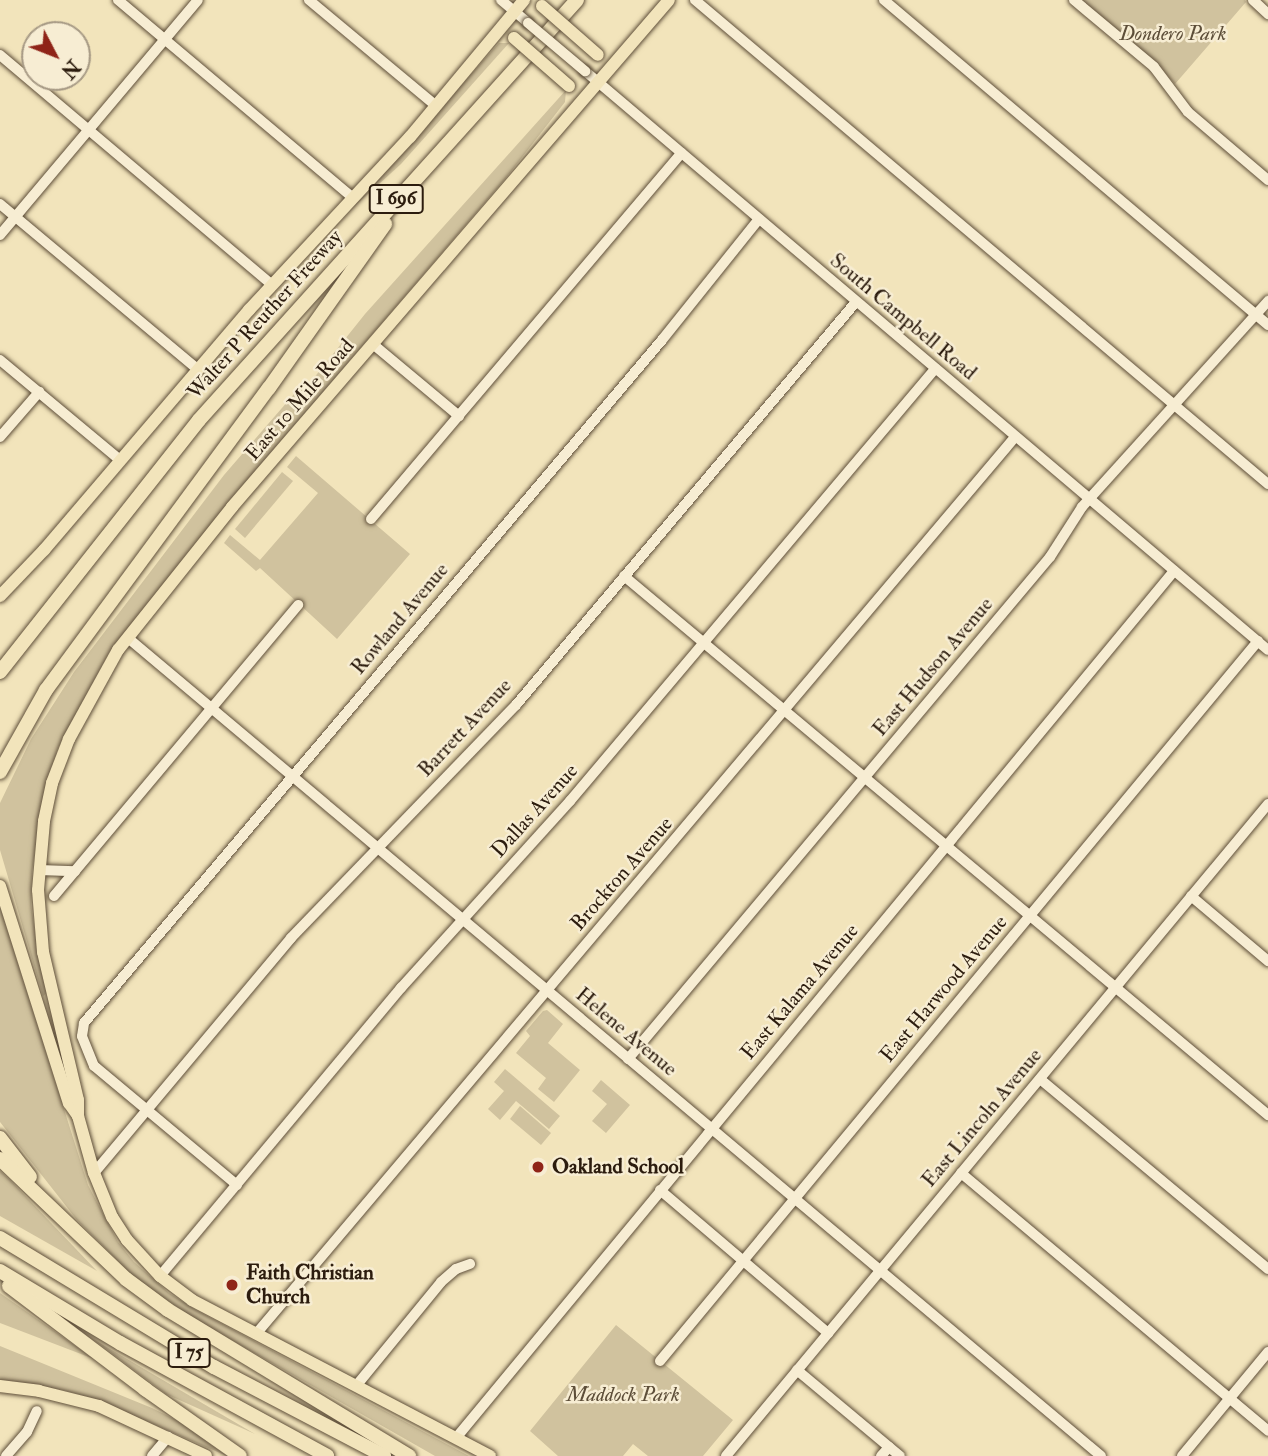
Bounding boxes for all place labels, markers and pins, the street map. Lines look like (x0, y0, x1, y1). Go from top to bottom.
place label: Oakland School (552, 1154, 684, 1180)
marker: Oakland School (530, 1159, 546, 1175)
place label: Faith Christian Church (246, 1260, 374, 1310)
marker: Faith Christian Church (224, 1277, 240, 1293)

